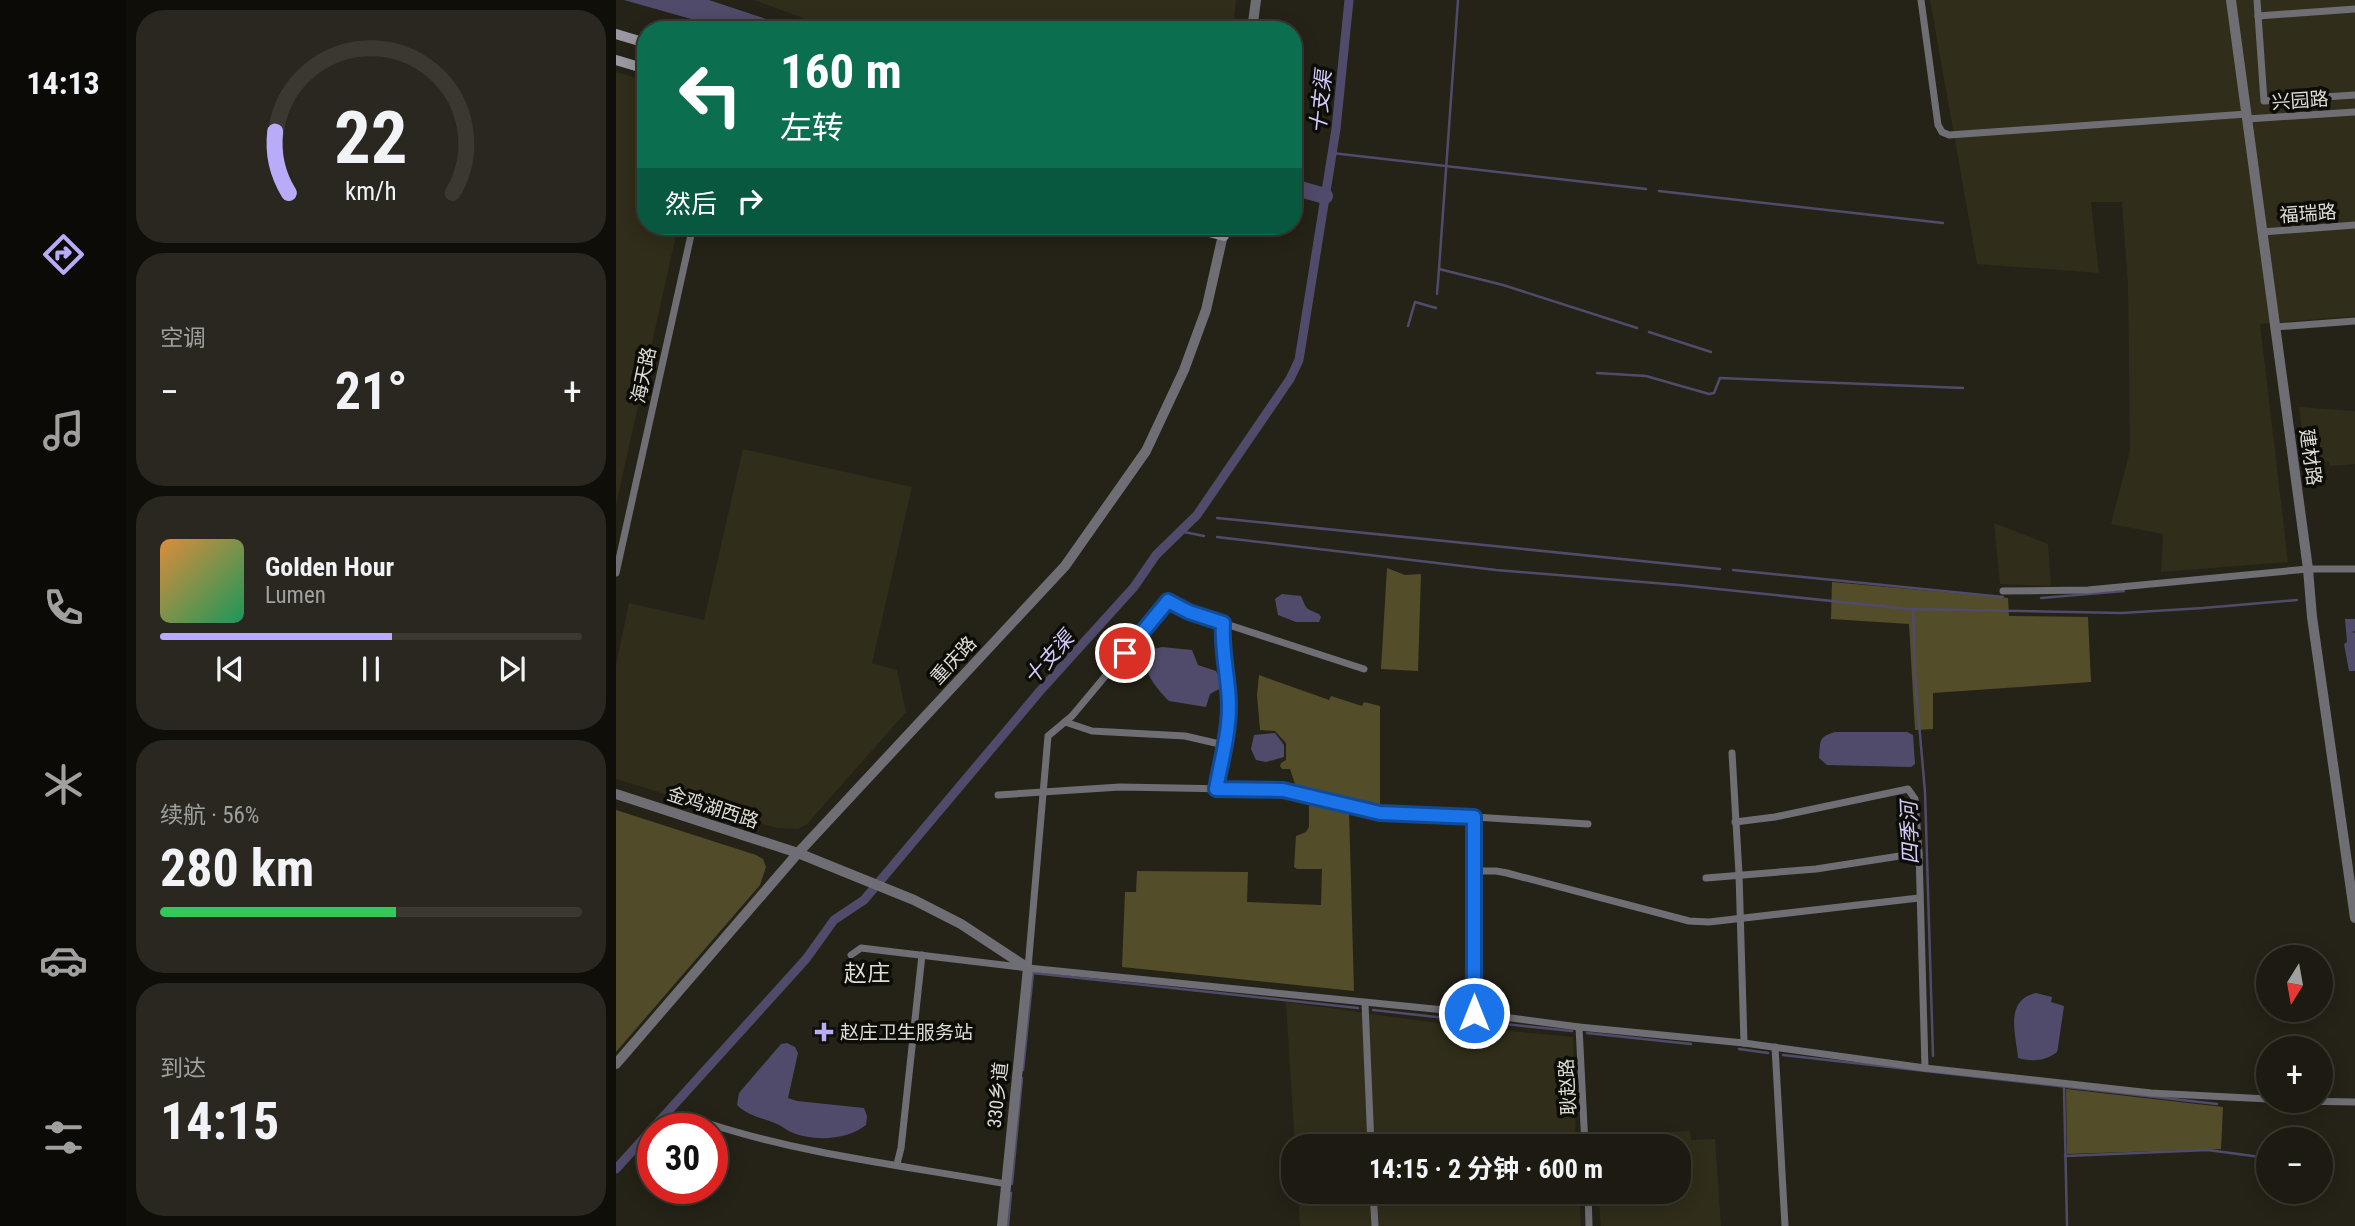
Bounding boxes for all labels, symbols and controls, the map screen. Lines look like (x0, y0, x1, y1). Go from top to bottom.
text: 160 m (780, 43, 902, 100)
icon: left (665, 49, 756, 140)
text: 14:13 (26, 64, 100, 102)
water label: 十支渠 (1306, 66, 1337, 135)
street label: 兴园路 (2271, 87, 2329, 114)
text: 22 (334, 95, 408, 181)
text: 左转 (780, 109, 844, 147)
text: km/h (345, 176, 397, 205)
icon: right (731, 182, 769, 220)
text: 然后 (665, 189, 717, 219)
street label: 福瑞路 (2279, 200, 2337, 227)
icon: directions (39, 230, 88, 279)
text: 空调 (160, 325, 206, 352)
street label: 海天路 (626, 345, 661, 405)
text: 21° (335, 361, 407, 422)
text: − (160, 370, 179, 414)
text: + (563, 370, 582, 414)
icon: music (39, 406, 88, 455)
street label: 建材路 (2295, 427, 2326, 487)
text: Golden Hour (265, 552, 394, 582)
text: Lumen (265, 582, 326, 609)
icon: phone (39, 583, 88, 632)
pin (1095, 623, 1155, 683)
water label: 十支渠 (1019, 624, 1081, 690)
street label: 重庆路 (926, 632, 981, 689)
icon: arrive (1106, 634, 1144, 672)
icon: previous (211, 650, 249, 688)
icon: pause (352, 650, 390, 688)
icon: next (493, 650, 531, 688)
icon: climate (39, 760, 88, 809)
street label: 金鸡湖西路 (664, 782, 762, 833)
water label: 四季河 (1897, 797, 1923, 865)
text: 续航 · 56% (160, 802, 259, 829)
text: 280 km (160, 838, 314, 899)
icon: car (39, 936, 88, 985)
north arrow (2256, 945, 2333, 1022)
map controls (2256, 945, 2333, 1204)
district label: 赵庄 (844, 960, 890, 987)
position arrow (1437, 976, 1511, 1050)
place label: 赵庄卫生服务站 (840, 1021, 973, 1044)
marker: 赵庄卫生服务站 (814, 1022, 834, 1042)
button: + (2256, 1036, 2333, 1113)
text: 到达 (160, 1055, 206, 1082)
street label: 耿赵路 (1555, 1058, 1580, 1116)
street label: 330乡道 (983, 1061, 1012, 1129)
text: 14:15 (160, 1091, 279, 1152)
icon: filters (39, 1113, 88, 1162)
speed limit sign: 30 (637, 1113, 728, 1204)
button: − (2256, 1127, 2333, 1204)
text: 14:15 · 2 分钟 · 600 m (1369, 1154, 1603, 1184)

